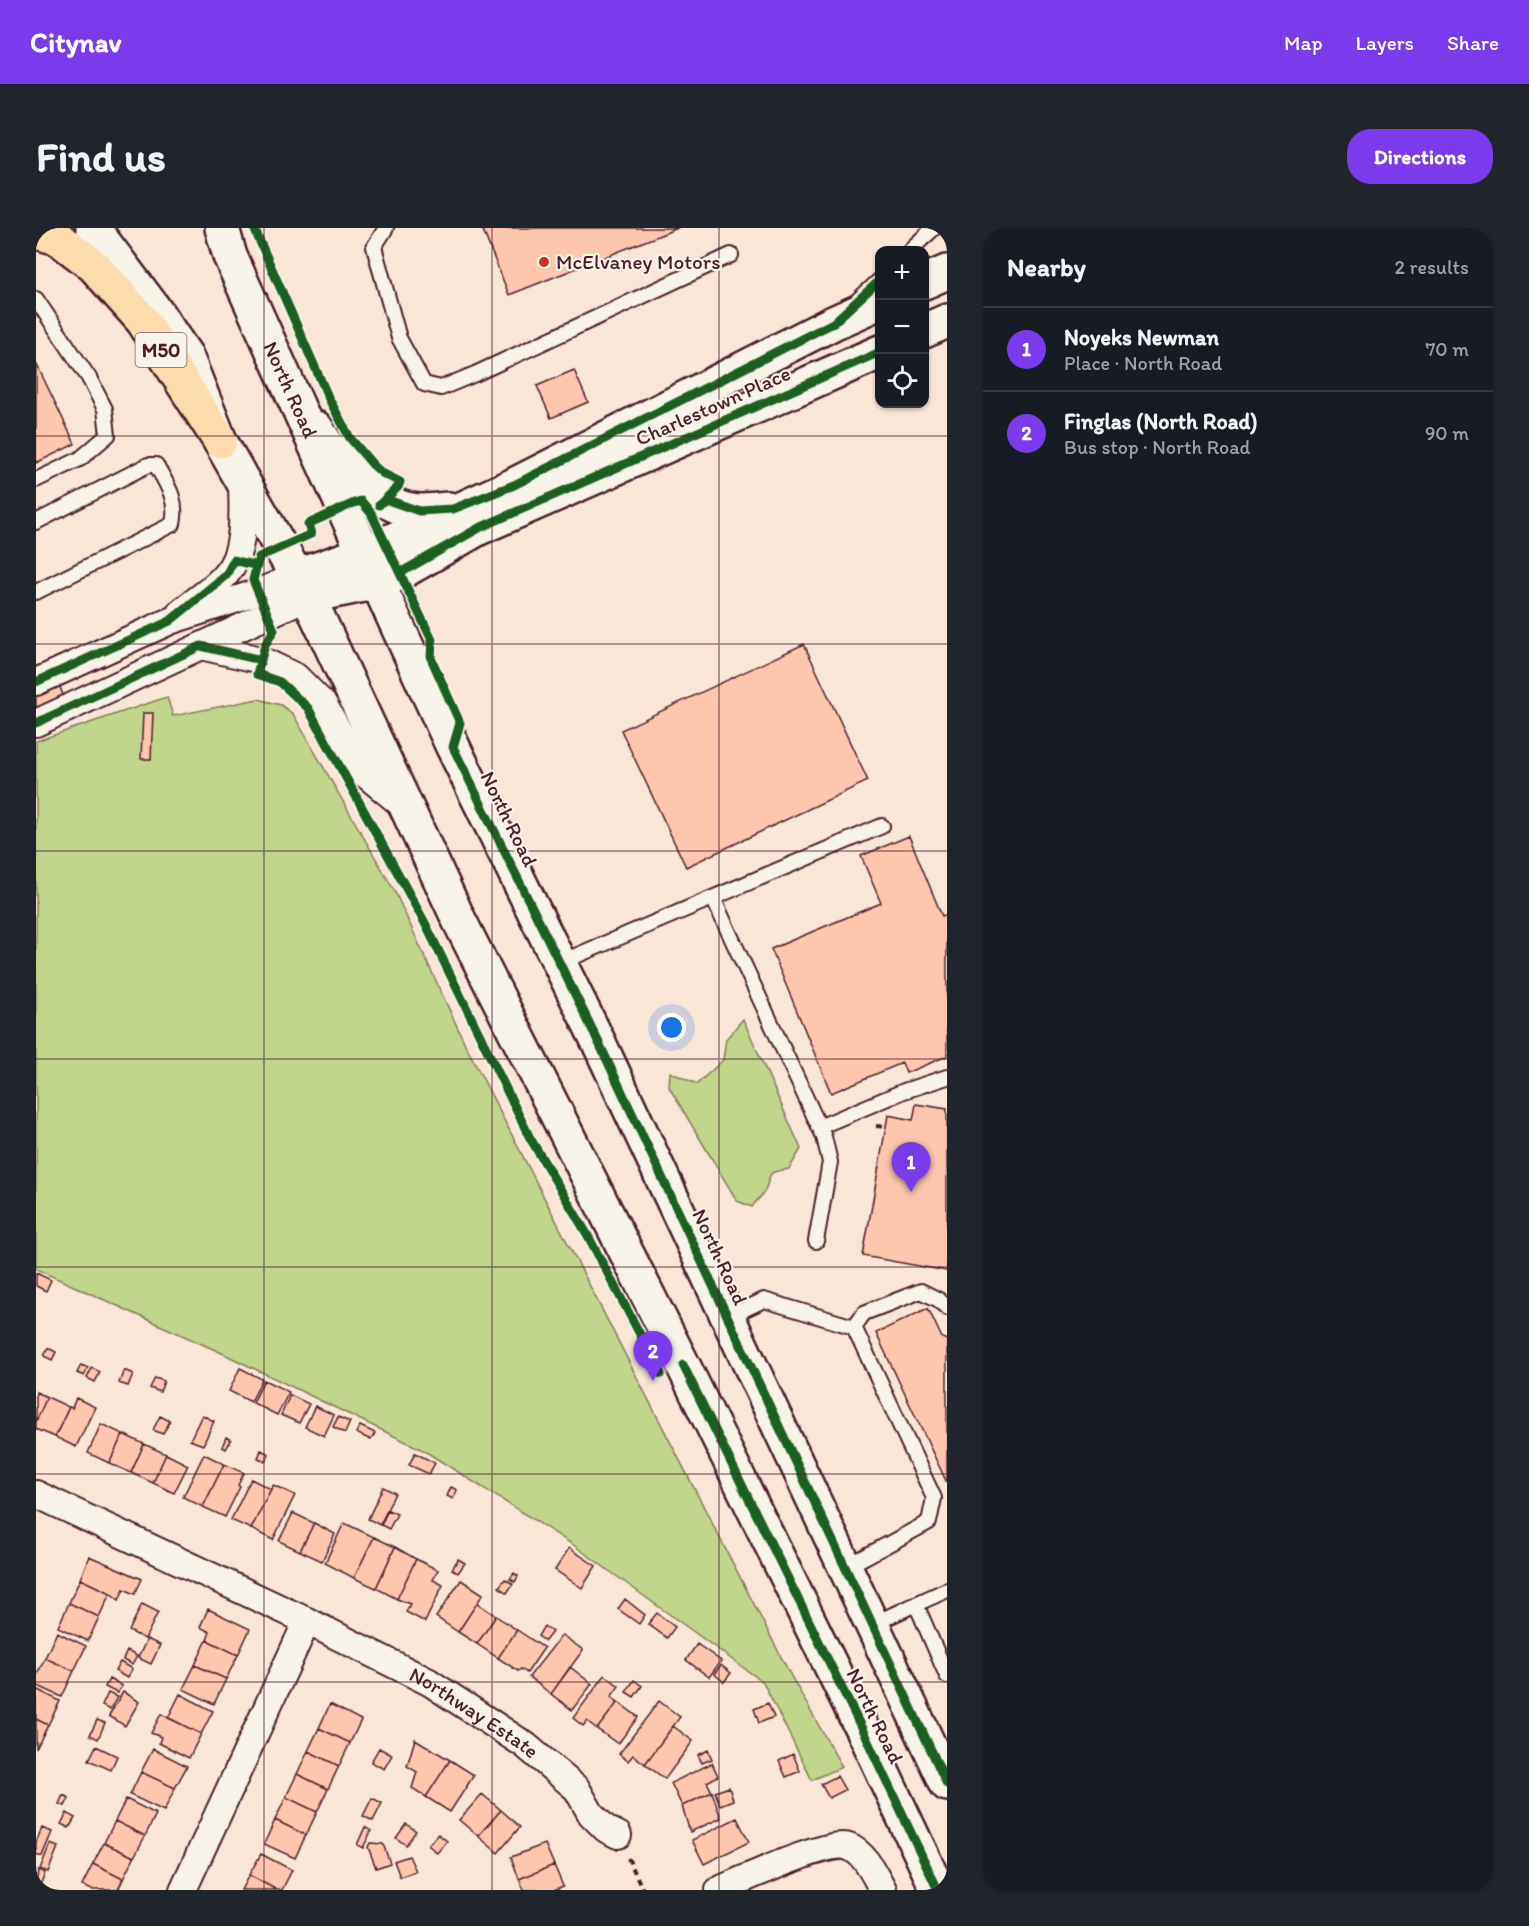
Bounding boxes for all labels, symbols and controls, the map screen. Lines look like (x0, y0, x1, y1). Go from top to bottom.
text: Citynav (30, 25, 121, 59)
text: Map (1284, 30, 1323, 55)
text: Layers (1356, 30, 1414, 55)
text: Share (1447, 30, 1499, 55)
button: Directions (1347, 129, 1493, 184)
text: Find us (36, 131, 166, 182)
map controls (875, 246, 929, 408)
button: + (875, 246, 929, 300)
place label: McElvaney Motors (556, 249, 720, 274)
text: Nearby (1007, 251, 1086, 283)
marker: McElvaney Motors (537, 255, 551, 269)
text: 2 results (1395, 255, 1469, 279)
button: − (875, 300, 929, 354)
text: Noyeks Newman (1064, 324, 1219, 351)
road number: M50 (136, 333, 186, 367)
street label: North Road (258, 337, 324, 442)
text: 1 (1022, 337, 1031, 361)
text: 70 m (1425, 337, 1469, 361)
text: Place · North Road (1064, 351, 1222, 375)
button: locate (875, 354, 929, 408)
street label: Charlestown Place (631, 360, 794, 451)
text: Finglas (North Road) (1064, 408, 1258, 435)
text: 2 (1021, 421, 1032, 445)
text: 90 m (1425, 421, 1469, 445)
text: Bus stop · North Road (1064, 435, 1251, 459)
street label: North Road (476, 767, 543, 871)
your location (657, 1013, 686, 1042)
pin: 1 (892, 1142, 930, 1192)
street label: North Road (687, 1205, 754, 1309)
pin: 2 (634, 1332, 672, 1381)
street label: Northway Estate (405, 1661, 544, 1763)
street label: North Road (842, 1664, 909, 1768)

